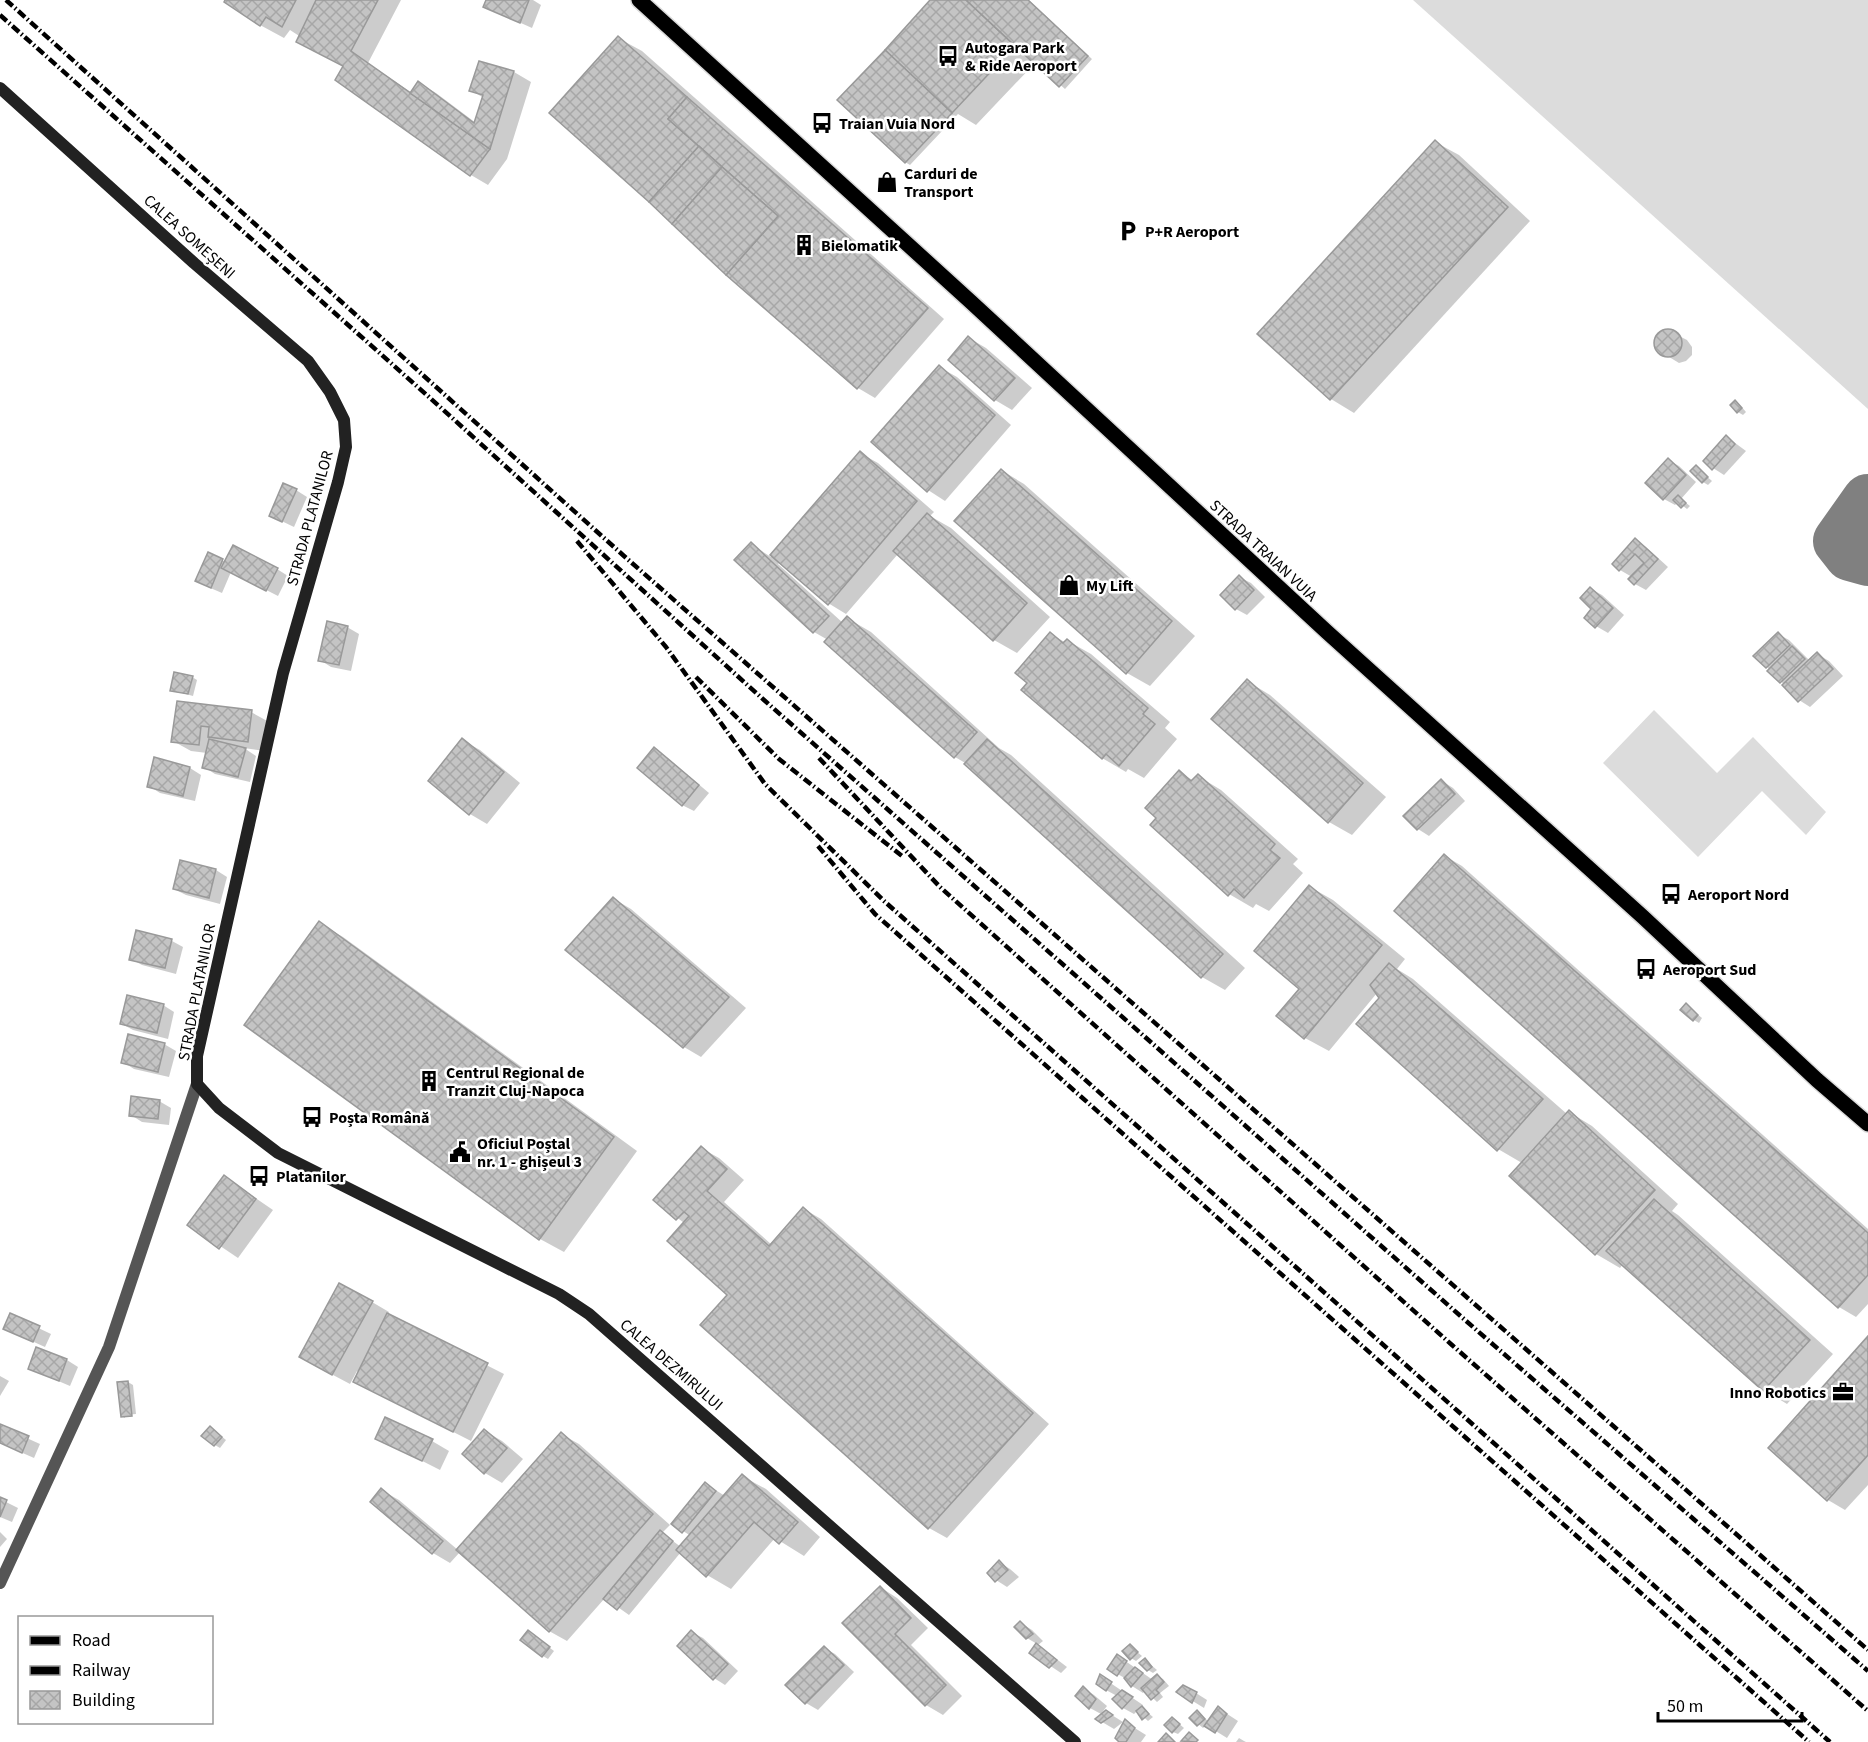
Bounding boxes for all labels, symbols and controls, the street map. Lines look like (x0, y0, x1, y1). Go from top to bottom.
place label: Autogara Park & Ride Aeroport (964, 37, 1077, 77)
bus stop icon: Autogara Park & Ride Aeroport (936, 44, 960, 68)
bus stop icon: Traian Vuia Nord (810, 111, 834, 135)
place label: Traian Vuia Nord (839, 113, 955, 135)
place label: Carduri de Transport (904, 163, 978, 203)
shop icon: Carduri de Transport (875, 170, 899, 194)
street label: CALEA SOMEȘENI (139, 190, 240, 284)
parking icon: P+R Aeroport (1116, 219, 1140, 243)
place label: P+R Aeroport (1145, 221, 1239, 243)
building icon: Bielomatik (792, 233, 816, 257)
place label: Bielomatik (821, 235, 898, 257)
street label: STRADA PLATANILOR (281, 448, 339, 588)
street label: STRADA TRAIAN VUIA (1205, 495, 1322, 607)
shop icon: My Lift (1057, 573, 1081, 597)
place label: My Lift (1086, 575, 1133, 597)
bus stop icon: Aeroport Nord (1659, 882, 1683, 906)
place label: Aeroport Nord (1687, 884, 1789, 906)
street label: STRADA PLATANILOR (173, 922, 221, 1063)
bus stop icon: Aeroport Sud (1634, 957, 1658, 981)
place label: Aeroport Sud (1662, 959, 1756, 981)
place label: Centrul Regional de Tranzit Cluj-Napoca (446, 1062, 585, 1102)
building icon: Centrul Regional de Tranzit Cluj-Napoca (417, 1069, 441, 1093)
bus stop icon: Poșta Română (300, 1105, 324, 1129)
place label: Poșta Română (329, 1107, 429, 1129)
place label: Oficiul Poștal nr. 1 - ghișeul 3 (477, 1133, 582, 1173)
public building icon: Oficiul Poștal nr. 1 - ghișeul 3 (448, 1140, 472, 1164)
bus stop icon: Platanilor (247, 1164, 271, 1188)
place label: Platanilor (276, 1166, 347, 1188)
street label: CALEA DEZMIRULUI (615, 1314, 728, 1416)
office icon: Inno Robotics (1831, 1380, 1855, 1404)
place label: Inno Robotics (1730, 1382, 1826, 1404)
legend (18, 1616, 213, 1724)
text: Road (72, 1628, 111, 1653)
text: Railway (72, 1658, 131, 1683)
scale bar (1658, 1685, 1802, 1723)
text: Building (72, 1688, 135, 1713)
text: 50 m (1667, 1694, 1703, 1719)

